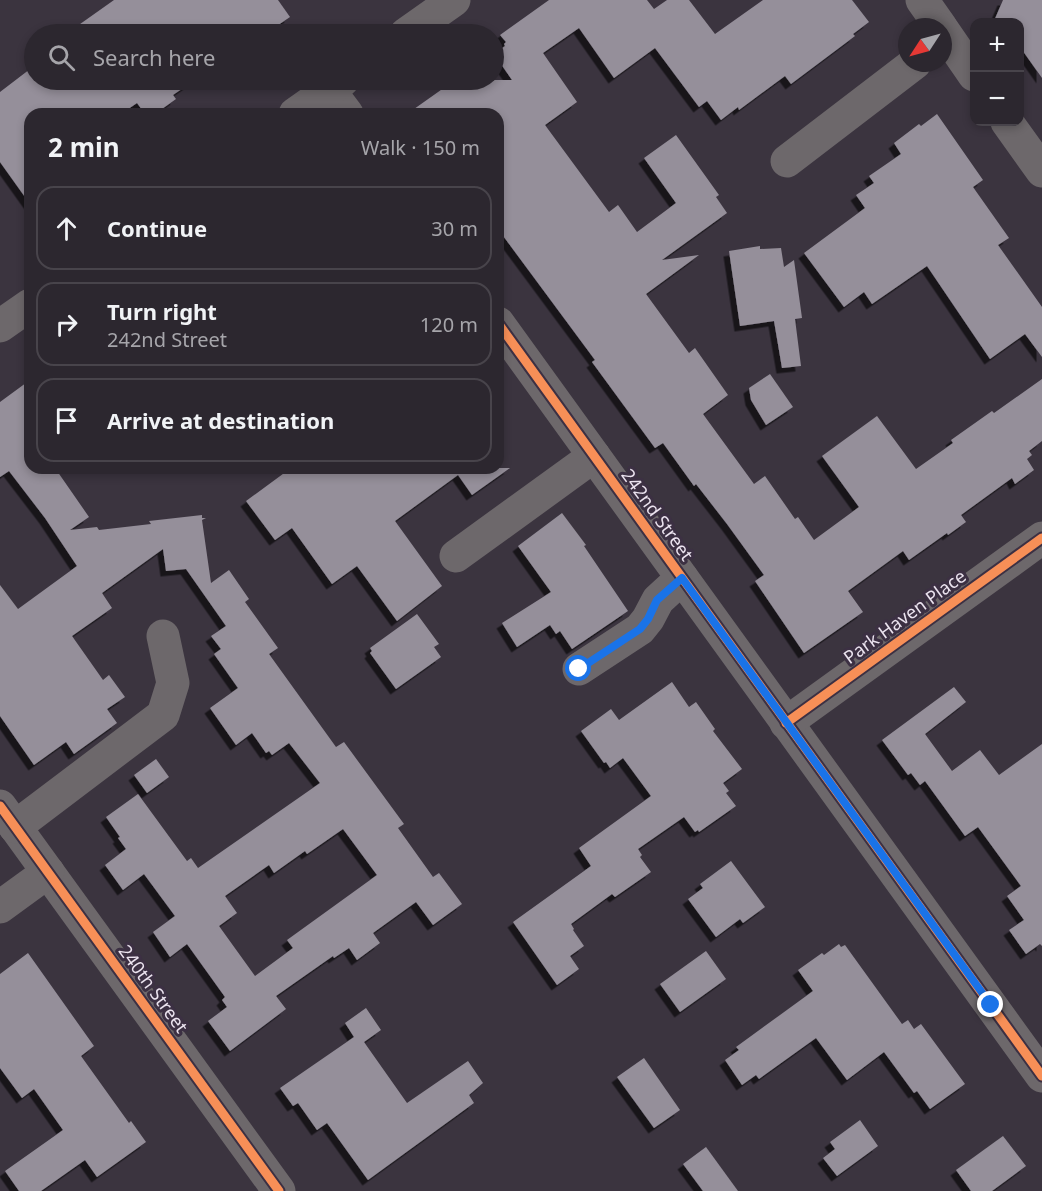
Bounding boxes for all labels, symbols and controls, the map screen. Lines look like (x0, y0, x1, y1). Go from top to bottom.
north arrow (898, 18, 952, 72)
map controls (970, 18, 1024, 126)
button: + (970, 18, 1024, 72)
search box (24, 24, 504, 90)
icon: search (45, 41, 78, 74)
text: Search here (93, 42, 215, 72)
button: − (970, 72, 1024, 126)
text: 2 min (48, 129, 120, 165)
text: Walk · 150 m (361, 134, 480, 161)
icon: ahead (50, 212, 83, 245)
text: Continue (107, 213, 207, 243)
text: 30 m (431, 215, 478, 242)
text: Turn right (107, 296, 217, 326)
icon: right (50, 308, 83, 341)
text: 120 m (420, 311, 478, 338)
text: 242nd Street (107, 326, 227, 353)
icon: arrive (50, 404, 83, 437)
text: Arrive at destination (107, 405, 334, 435)
street label: 242nd Street (616, 464, 700, 566)
street label: Park Haven Place (838, 564, 970, 669)
route start (565, 655, 591, 681)
street label: 240th Street (114, 940, 194, 1038)
route end (977, 991, 1003, 1017)

